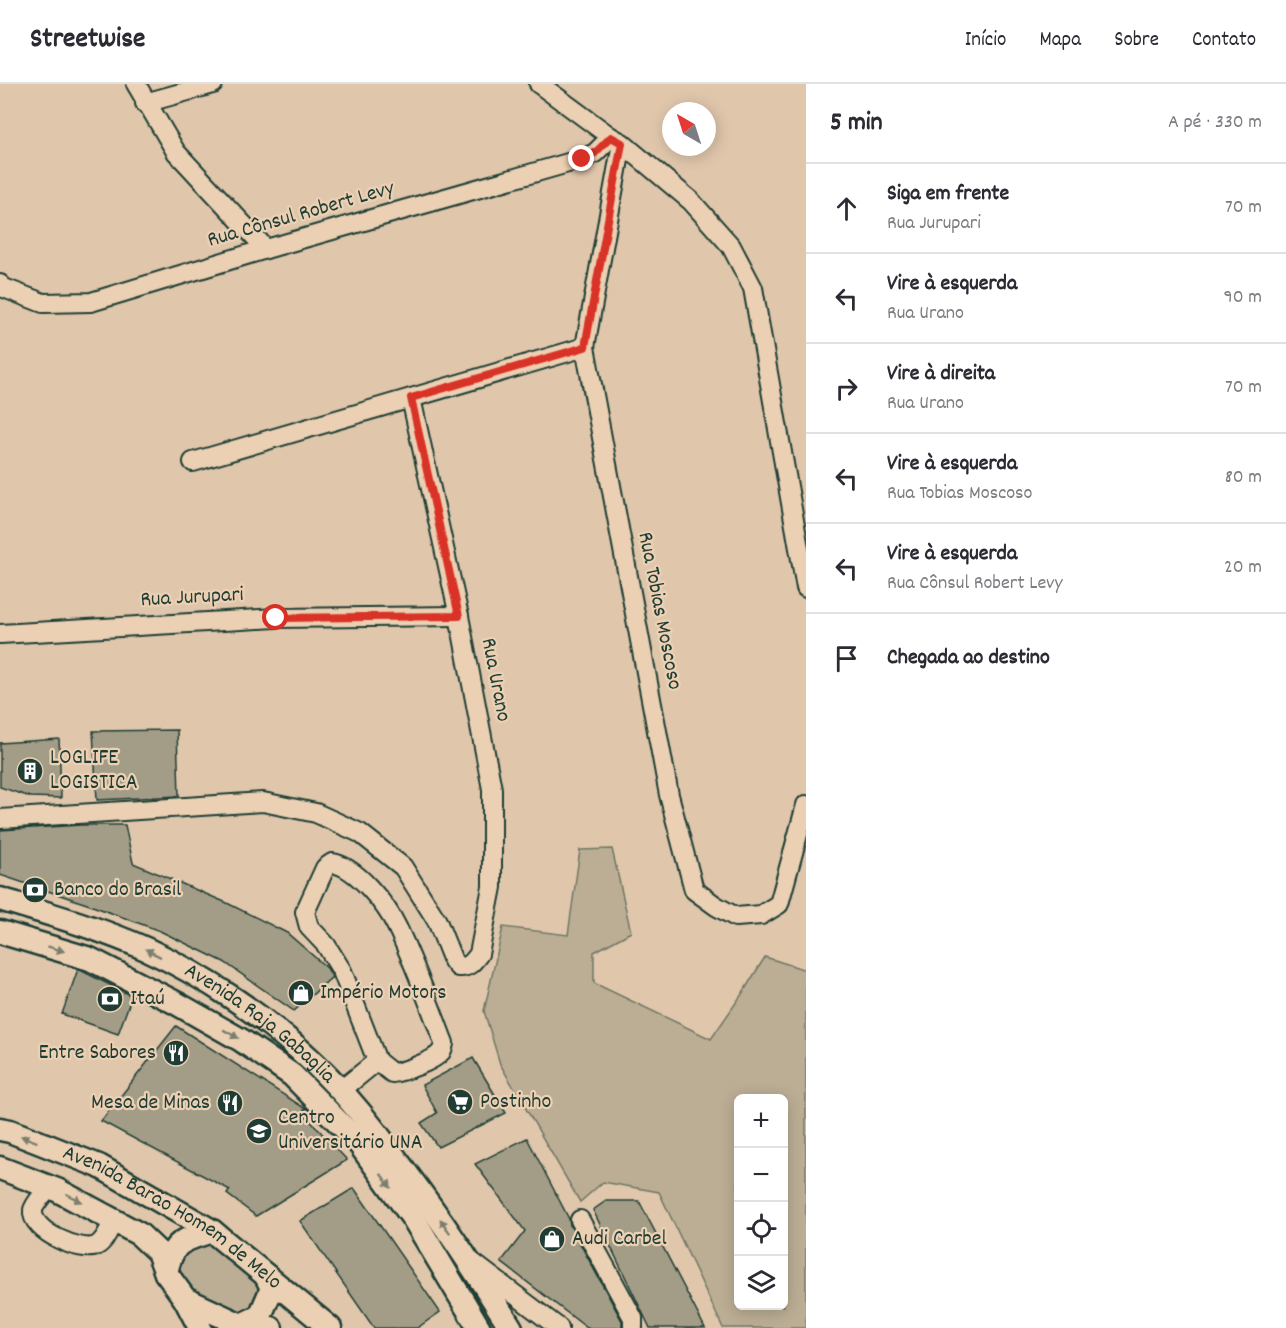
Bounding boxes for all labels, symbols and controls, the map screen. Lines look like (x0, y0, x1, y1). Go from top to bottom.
text: Streetwise (30, 21, 145, 61)
text: Início (965, 26, 1006, 56)
text: Mapa (1039, 26, 1081, 56)
text: Sobre (1114, 26, 1159, 56)
text: Contato (1192, 26, 1256, 56)
north arrow (662, 102, 716, 156)
text: 5 min (830, 105, 883, 142)
text: A pé · 330 m (1168, 109, 1262, 137)
route end (568, 145, 594, 171)
street label: Rua Cônsul Robert Levy (204, 173, 399, 257)
text: Siga em frente (887, 179, 1009, 210)
icon: ahead (830, 192, 863, 225)
text: 70 m (1225, 194, 1262, 222)
text: Rua Jurupari (887, 210, 981, 238)
text: Vire à esquerda (887, 269, 1017, 300)
icon: left (830, 282, 863, 315)
text: 90 m (1224, 284, 1262, 312)
text: Rua Urano (887, 300, 964, 328)
text: Vire à direita (887, 359, 995, 390)
icon: right (830, 372, 863, 405)
text: 70 m (1225, 374, 1262, 402)
text: Rua Urano (887, 390, 964, 418)
text: Vire à esquerda (887, 449, 1017, 480)
icon: left (830, 462, 863, 495)
text: 80 m (1225, 464, 1262, 492)
text: Rua Tobias Moscoso (887, 480, 1032, 508)
street label: Rua Tobias Moscoso (629, 530, 689, 692)
text: Vire à esquerda (887, 539, 1017, 570)
icon: left (830, 552, 863, 585)
text: 20 m (1224, 554, 1262, 582)
text: Rua Cônsul Robert Levy (887, 570, 1063, 598)
street label: Rua Jurupari (140, 580, 244, 616)
route start (262, 604, 288, 630)
street label: Rua Urano (472, 636, 518, 724)
icon: arrive (830, 642, 863, 675)
text: Chegada ao destino (887, 643, 1050, 674)
place label: LOGLIFE LOGISTICA (50, 743, 138, 799)
building icon: LOGLIFE LOGISTICA (15, 756, 45, 786)
bank icon: Banco do Brasil (20, 875, 50, 905)
place label: Banco do Brasil (54, 875, 181, 906)
one-way arrow (47, 945, 65, 954)
one-way arrow (145, 948, 162, 958)
street label: Avenida Raja Gabaglia (178, 956, 343, 1092)
shop icon: Império Motors (286, 978, 316, 1008)
place label: Império Motors (320, 978, 447, 1009)
bank icon: Itaú (95, 984, 125, 1014)
place label: Itaú (130, 984, 165, 1015)
one-way arrow (223, 1029, 240, 1039)
place label: Entre Sabores (38, 1038, 156, 1069)
restaurant icon: Entre Sabores (161, 1038, 191, 1068)
supermarket icon: Postinho (445, 1087, 475, 1117)
place label: Postinho (480, 1087, 551, 1118)
place label: Mesa de Minas (91, 1088, 210, 1119)
restaurant icon: Mesa de Minas (215, 1088, 245, 1118)
map controls (734, 1094, 788, 1310)
button: + (734, 1094, 788, 1148)
place label: Centro Universitário UNA (278, 1103, 423, 1159)
school or university icon: Centro Universitário UNA (244, 1116, 274, 1146)
one-way arrow (20, 1133, 38, 1143)
street label: Avenida Barão Homem de Melo (58, 1138, 288, 1298)
button: − (734, 1148, 788, 1202)
one-way arrow (380, 1172, 392, 1188)
one-way arrow (65, 1193, 82, 1203)
button: locate (734, 1202, 788, 1256)
one-way arrow (439, 1218, 451, 1234)
shop icon: Audi Carbel (537, 1224, 567, 1254)
place label: Audi Carbel (572, 1224, 667, 1255)
button: layers (734, 1256, 788, 1310)

